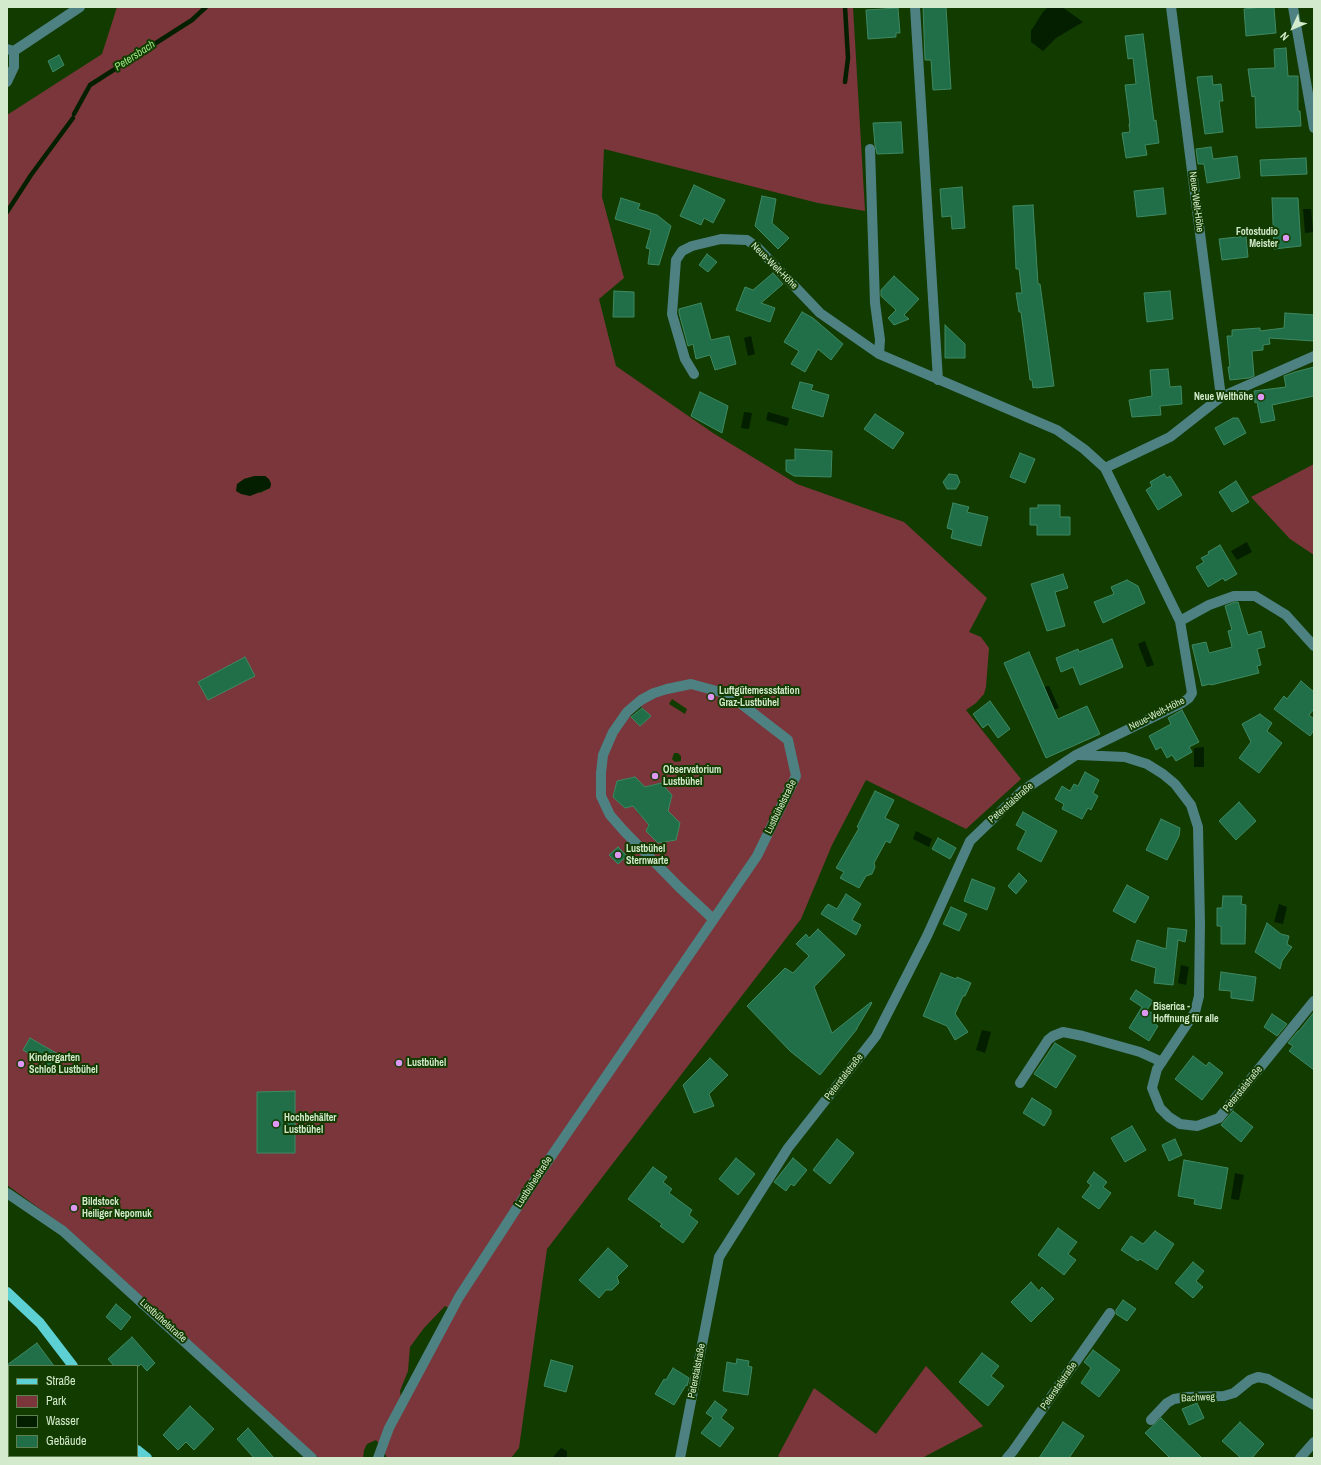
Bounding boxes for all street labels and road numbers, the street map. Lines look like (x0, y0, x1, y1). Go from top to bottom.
street label: Neue-Welt-Höhe (1186, 171, 1206, 233)
street label: Neue-Welt-Höhe (748, 240, 800, 292)
street label: Neue-Welt-Höhe (1127, 695, 1187, 733)
street label: Lustbühelstraße (763, 778, 799, 836)
street label: Peterstalstraße (986, 780, 1036, 826)
street label: Peterstalstraße (822, 1051, 866, 1103)
street label: Peterstalstraße (1221, 1064, 1265, 1114)
street label: Lustbühelstraße (513, 1154, 555, 1210)
street label: Lustbühelstraße (137, 1297, 189, 1345)
street label: Peterstalstraße (686, 1343, 708, 1399)
street label: Peterstalstraße (1038, 1360, 1080, 1412)
street label: Bachweg (1181, 1391, 1215, 1405)

